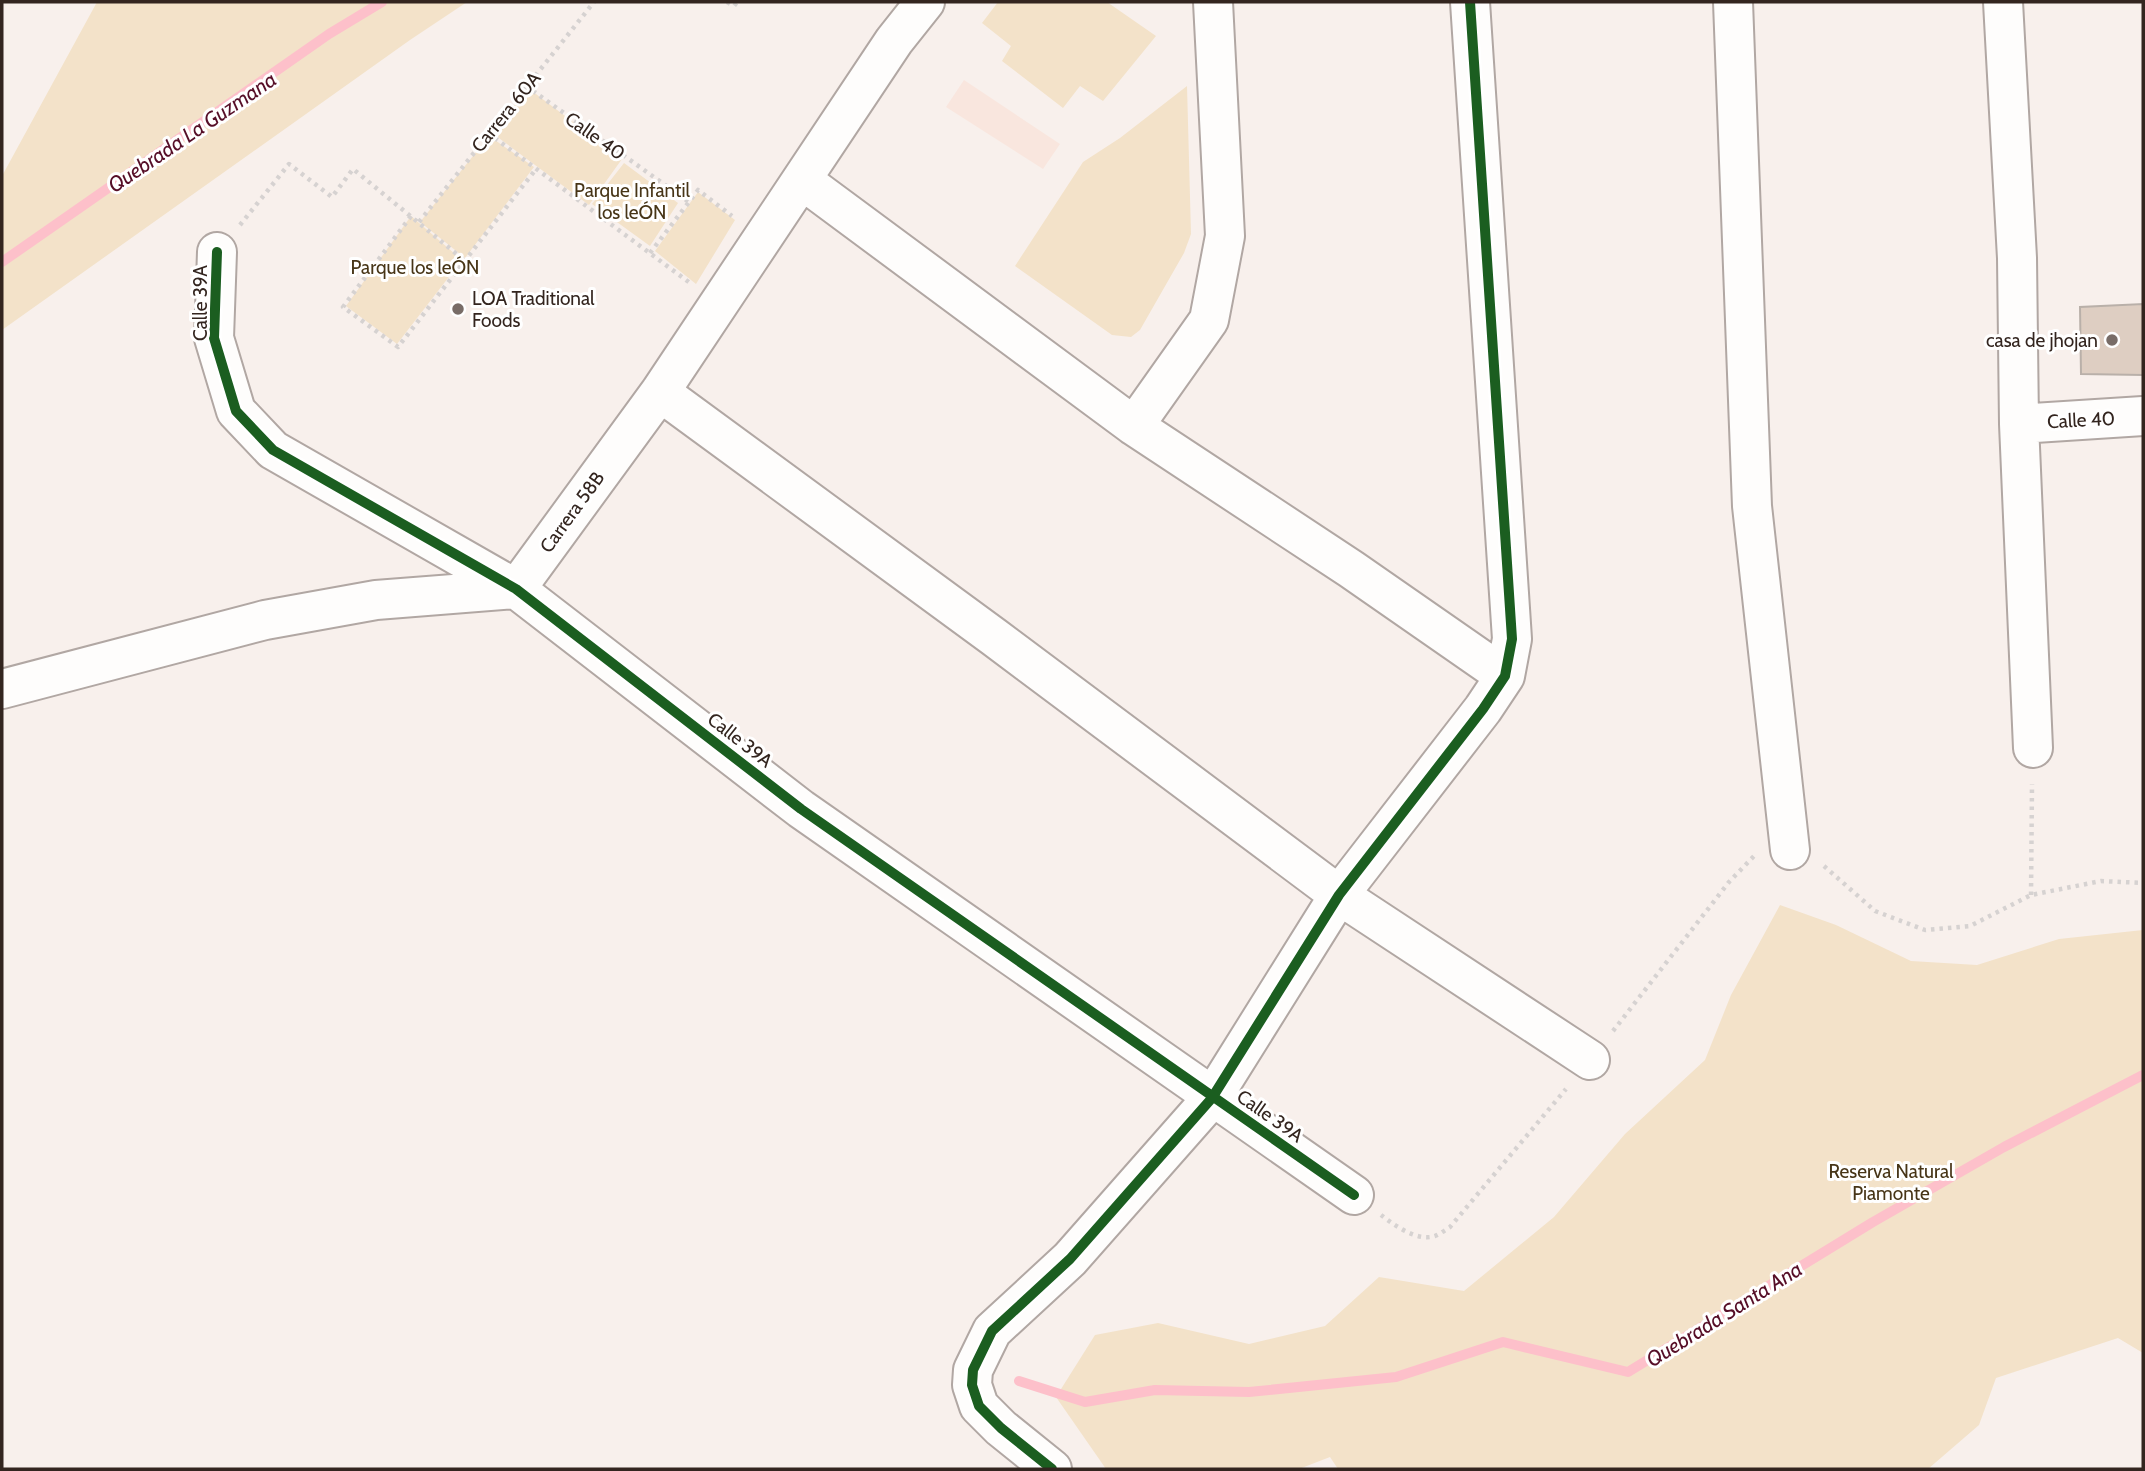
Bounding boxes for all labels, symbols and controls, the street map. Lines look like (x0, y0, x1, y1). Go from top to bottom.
water label: Quebrada La Guzmana (103, 66, 281, 198)
street label: Carrera 60A (466, 67, 546, 157)
street label: Calle 40 (561, 107, 629, 165)
park label: Parque Infantil los leÓN (574, 179, 690, 224)
park label: Parque los leÓN (350, 255, 480, 279)
street label: Calle 39A (189, 265, 212, 341)
place label: LOA Traditional Foods (472, 287, 595, 332)
marker: LOA Traditional Foods (450, 301, 466, 317)
place label: casa de jhojan (1986, 329, 2098, 352)
marker: casa de jhojan (2104, 332, 2120, 348)
street label: Calle 40 (2046, 407, 2116, 433)
street label: Carrera 58B (535, 467, 609, 557)
street label: Calle 39A (703, 708, 777, 773)
street label: Calle 39A (1232, 1085, 1308, 1147)
park label: Reserva Natural Piamonte (1828, 1160, 1954, 1205)
water label: Quebrada Santa Ana (1641, 1256, 1807, 1372)

